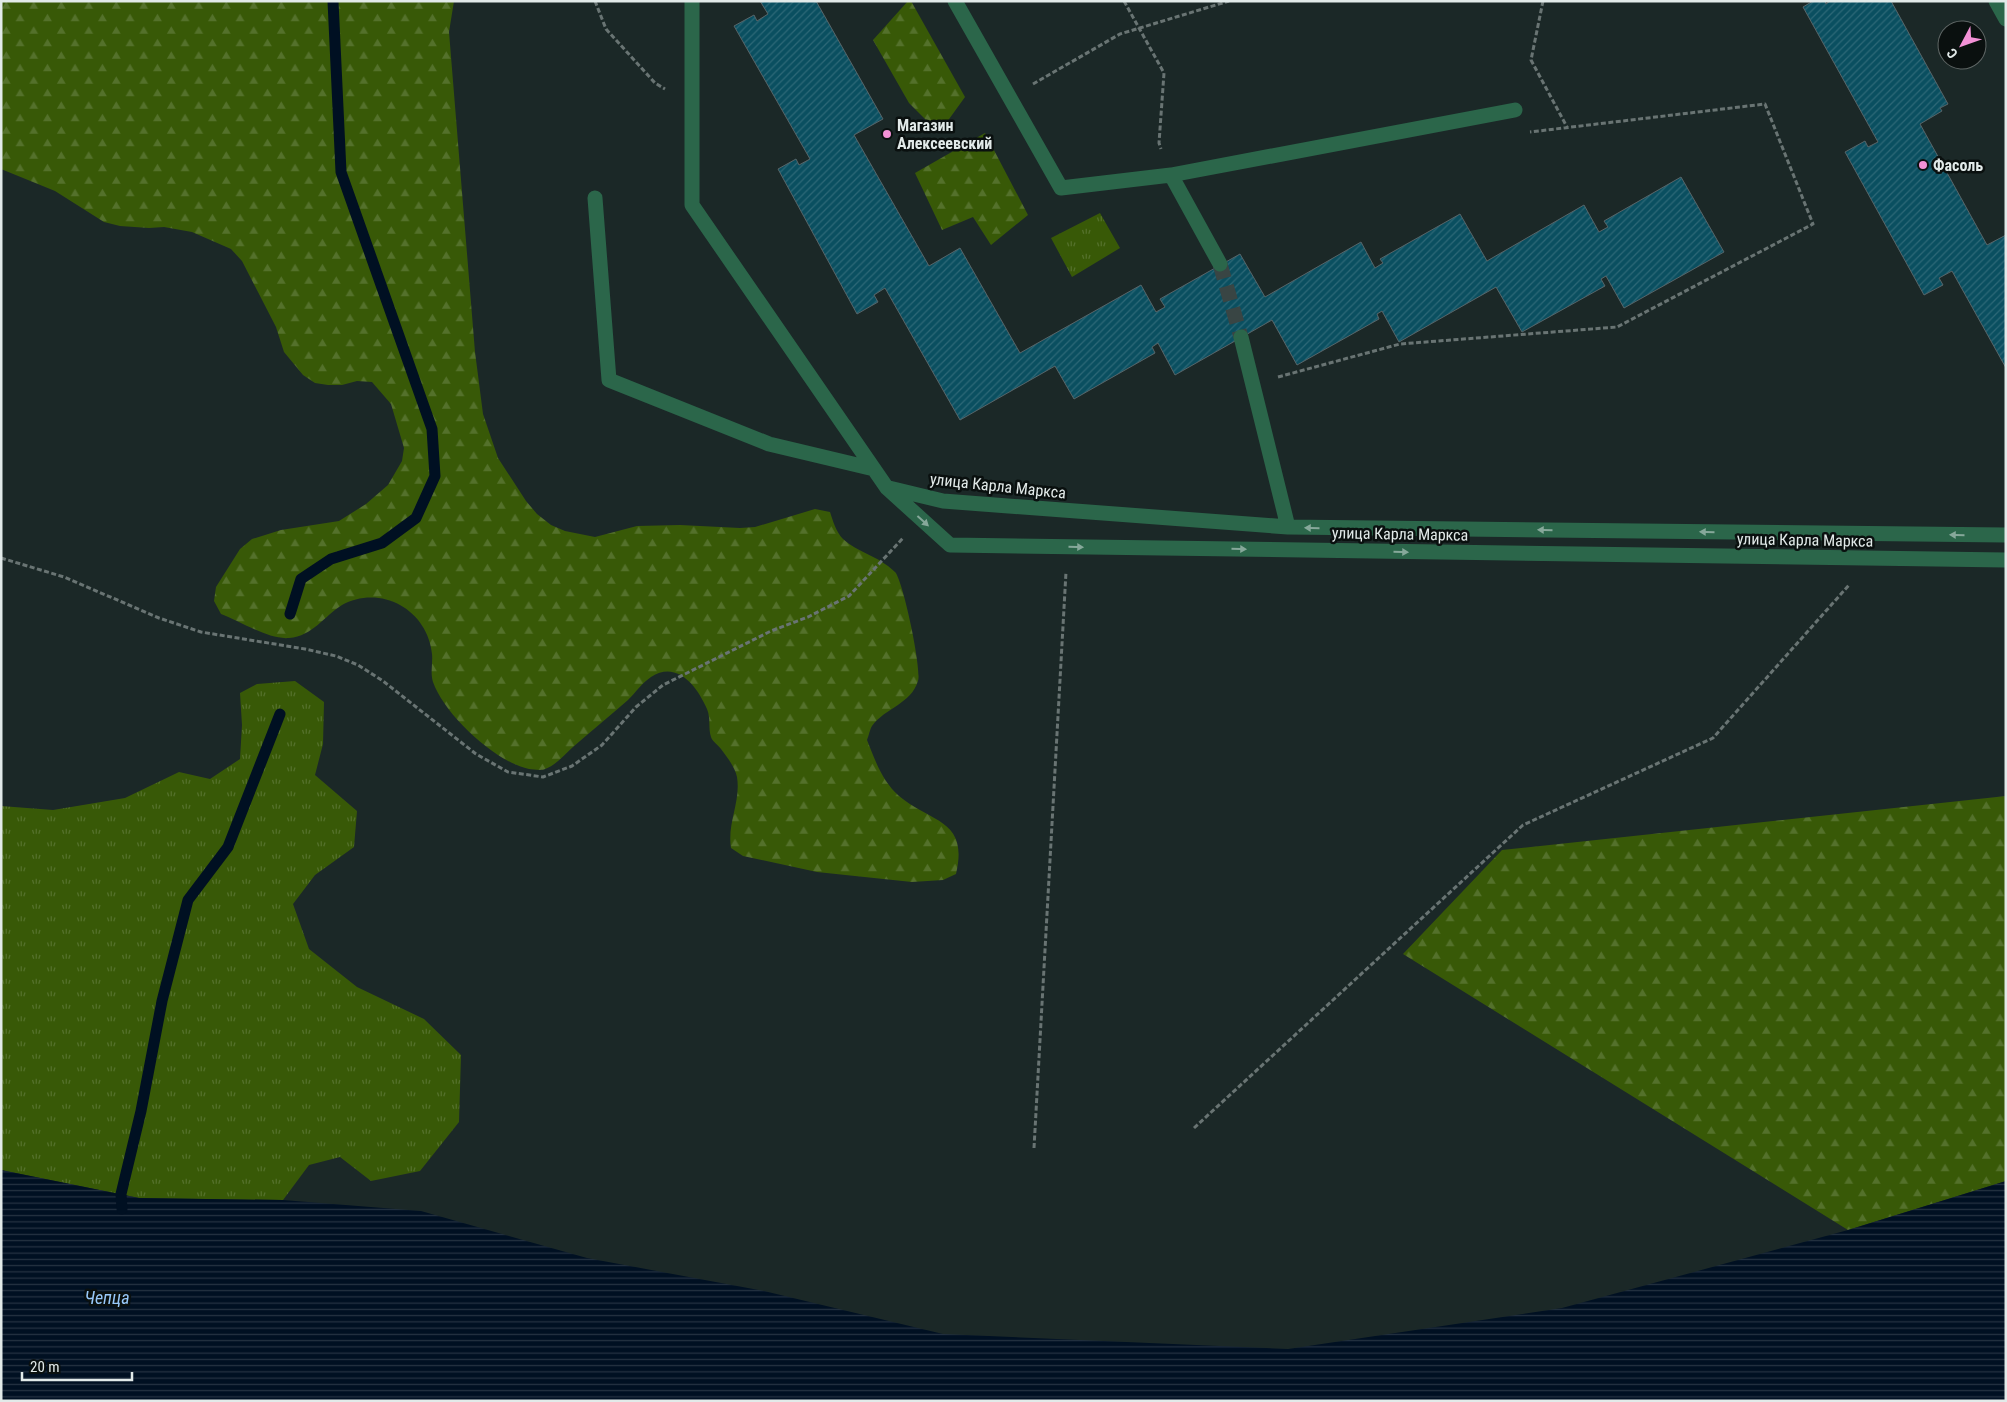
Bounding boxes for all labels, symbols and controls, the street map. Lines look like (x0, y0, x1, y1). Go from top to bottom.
north arrow (1937, 20, 1987, 70)
text: С (1944, 45, 1961, 62)
place label: Магазин Алексеевский (897, 116, 992, 153)
marker: Магазин Алексеевский (881, 128, 893, 140)
place label: Фасоль (1933, 156, 1983, 175)
marker: Фасоль (1917, 159, 1929, 171)
street label: улица Карла Маркса (929, 469, 1067, 503)
one-way arrow (917, 515, 930, 526)
street label: улица Карла Маркса (1332, 523, 1468, 545)
one-way arrow (1304, 524, 1320, 532)
one-way arrow (1536, 526, 1552, 534)
one-way arrow (1699, 528, 1715, 536)
street label: улица Карла Маркса (1737, 529, 1873, 551)
one-way arrow (1949, 531, 1965, 539)
one-way arrow (1069, 543, 1085, 551)
one-way arrow (1231, 545, 1247, 553)
one-way arrow (1394, 548, 1410, 556)
water label: Чепца (84, 1287, 130, 1308)
scale bar (22, 1350, 132, 1382)
text: 20 m (30, 1358, 60, 1376)

